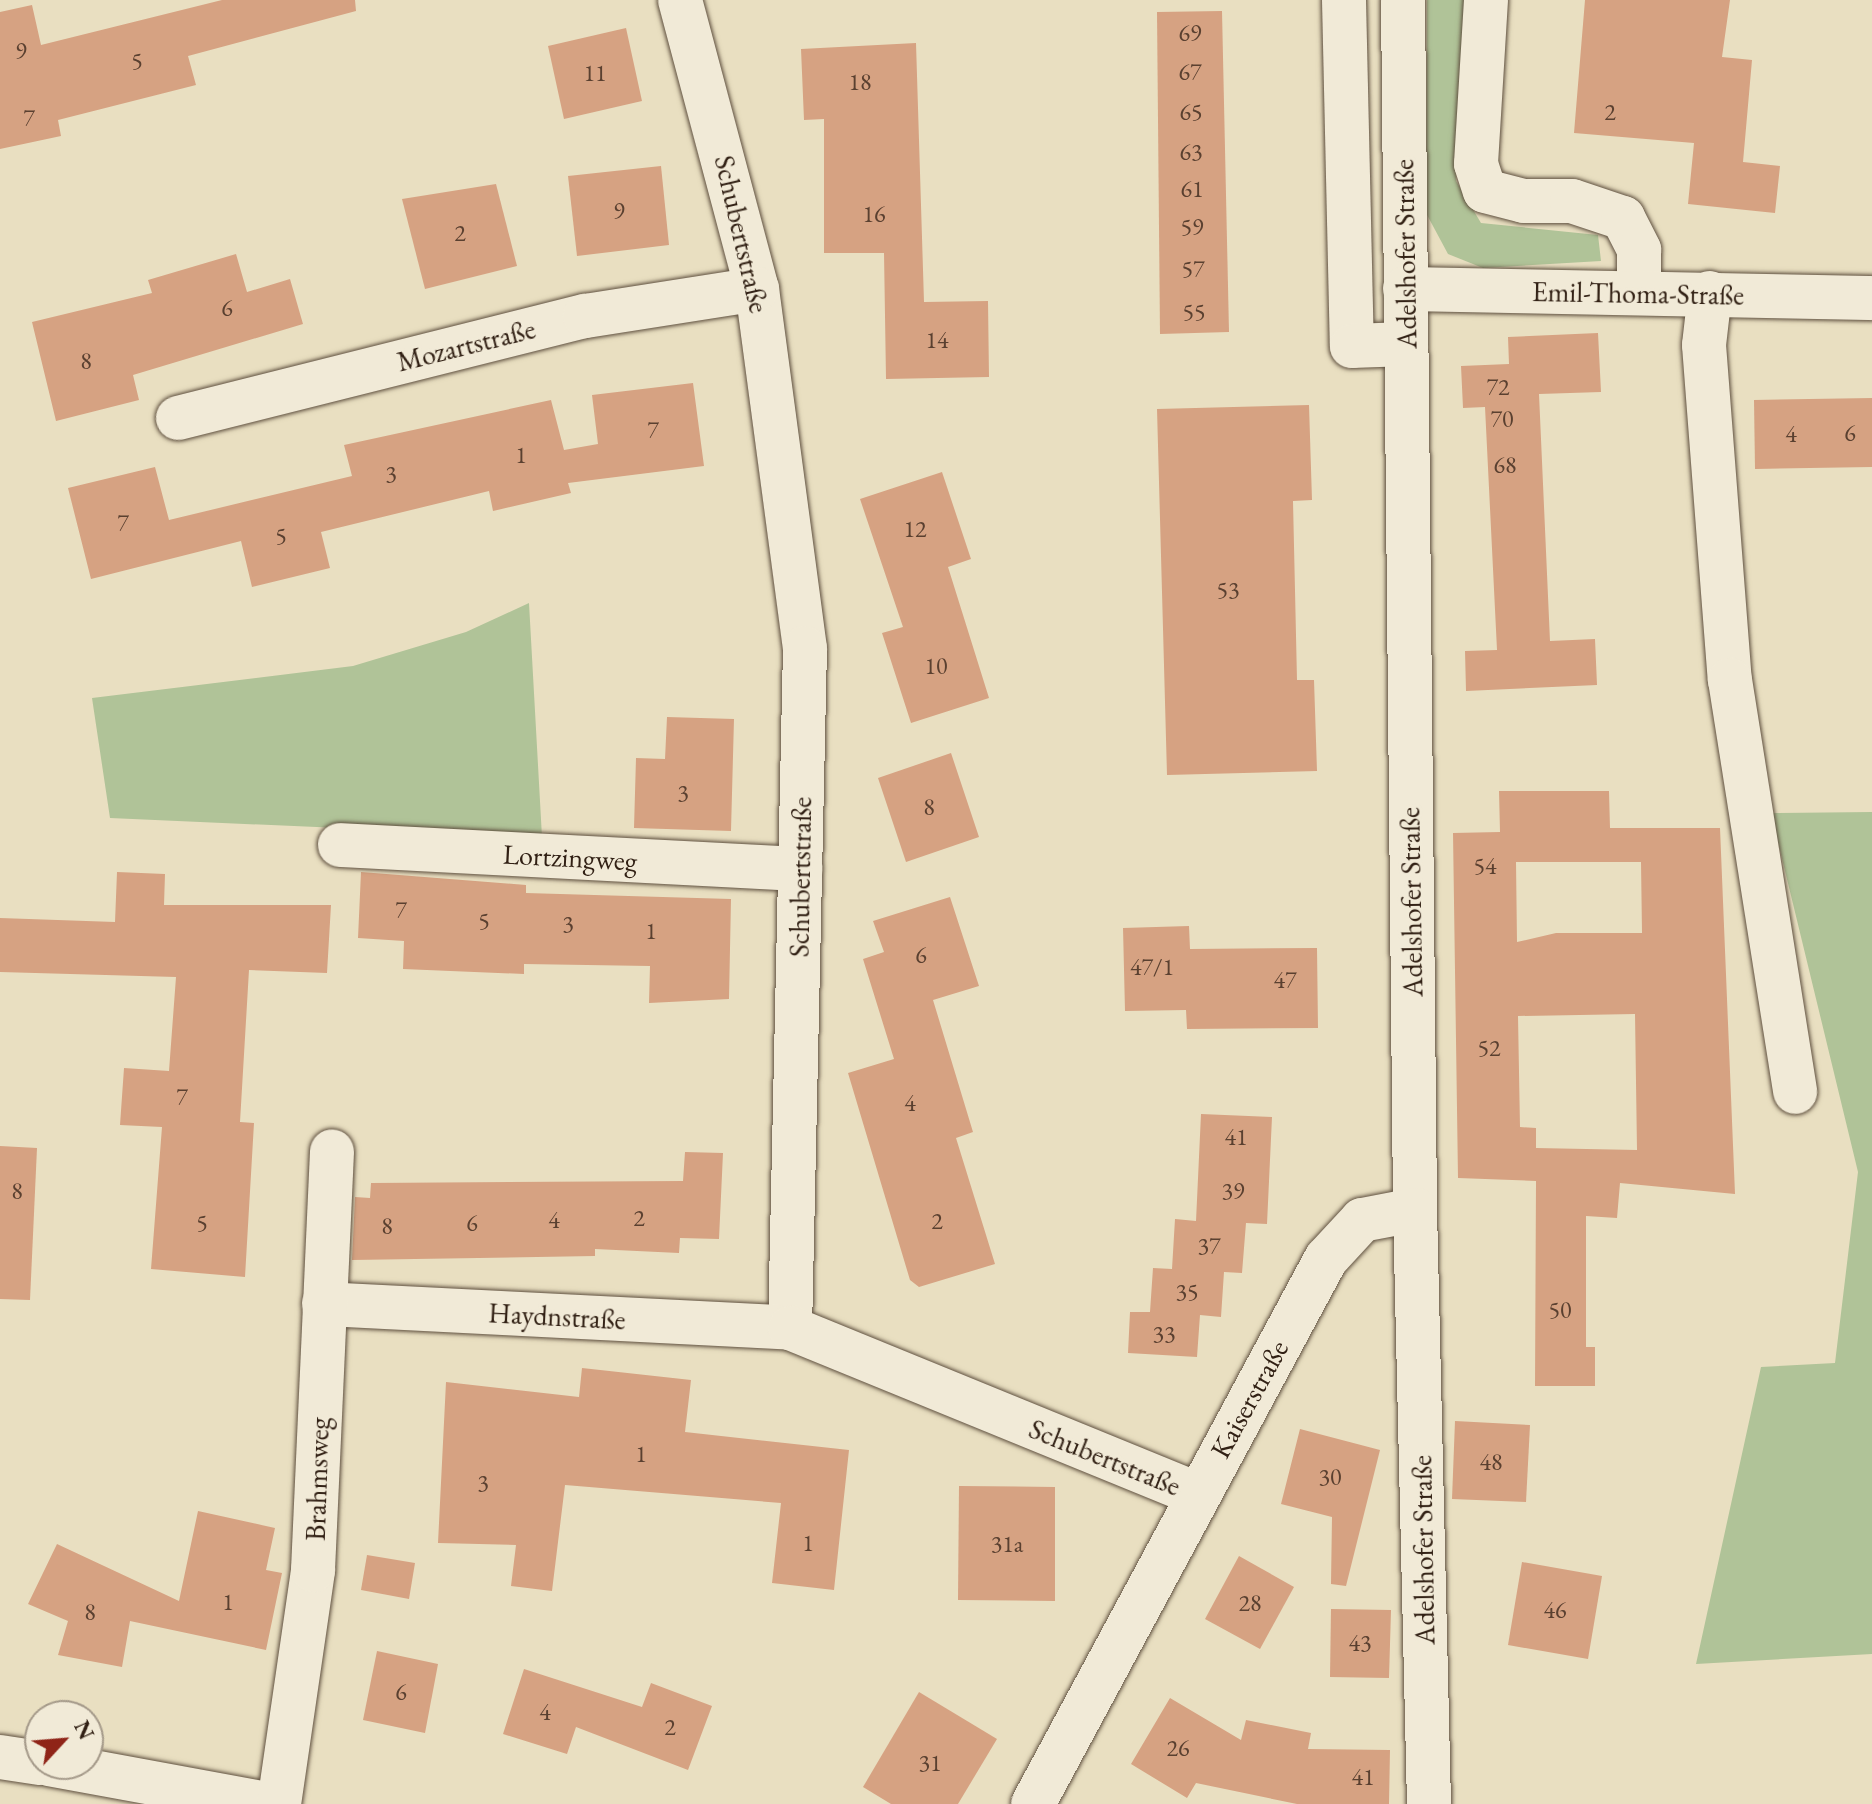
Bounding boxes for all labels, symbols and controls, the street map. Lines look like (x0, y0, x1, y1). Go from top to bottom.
house number: 69 (1178, 19, 1202, 47)
house number: 9 (15, 37, 27, 65)
house number: 5 (131, 47, 143, 75)
house number: 67 (1178, 58, 1202, 86)
house number: 11 (583, 59, 607, 87)
house number: 18 (848, 68, 872, 96)
house number: 65 (1179, 98, 1203, 126)
house number: 2 (1604, 98, 1616, 126)
house number: 7 (23, 104, 35, 132)
house number: 63 (1179, 138, 1203, 166)
street label: Schubertstraße (708, 152, 776, 316)
street label: Adelshofer Straße (1387, 159, 1423, 349)
house number: 61 (1180, 175, 1204, 203)
house number: 9 (613, 197, 625, 225)
house number: 16 (862, 200, 886, 228)
house number: 59 (1180, 213, 1204, 241)
house number: 2 (454, 219, 466, 247)
house number: 57 (1181, 255, 1205, 283)
street label: Emil-Thoma-Straße (1532, 274, 1744, 312)
house number: 6 (221, 294, 233, 322)
house number: 55 (1182, 298, 1206, 326)
street label: Mozartstraße (393, 312, 539, 378)
house number: 14 (925, 326, 949, 354)
house number: 8 (80, 347, 92, 375)
house number: 72 (1486, 373, 1510, 401)
house number: 70 (1490, 405, 1514, 433)
house number: 7 (647, 416, 659, 444)
house number: 6 (1844, 419, 1856, 447)
house number: 4 (1785, 420, 1797, 448)
house number: 1 (515, 441, 527, 469)
house number: 68 (1493, 451, 1517, 479)
house number: 3 (385, 460, 397, 488)
house number: 7 (117, 509, 129, 537)
house number: 12 (903, 515, 927, 543)
house number: 5 (275, 522, 287, 550)
house number: 53 (1216, 576, 1240, 604)
house number: 10 (924, 652, 948, 680)
house number: 3 (677, 779, 689, 807)
house number: 8 (923, 793, 935, 821)
street label: Schubertstraße (782, 796, 818, 958)
street label: Adelshofer Straße (1393, 807, 1429, 997)
street label: Lortzingweg (502, 837, 638, 877)
house number: 54 (1473, 852, 1497, 880)
house number: 7 (395, 896, 407, 924)
house number: 5 (478, 907, 490, 935)
house number: 3 (562, 910, 574, 938)
house number: 1 (645, 917, 657, 945)
house number: 6 (915, 941, 927, 969)
house number: 47/1 (1130, 953, 1174, 981)
house number: 47 (1273, 966, 1297, 994)
house number: 52 (1477, 1034, 1501, 1062)
house number: 7 (176, 1083, 188, 1111)
house number: 4 (904, 1089, 916, 1117)
house number: 41 (1224, 1123, 1248, 1151)
house number: 8 (11, 1177, 23, 1205)
house number: 39 (1221, 1177, 1245, 1205)
house number: 2 (633, 1204, 645, 1232)
house number: 4 (548, 1206, 560, 1234)
house number: 2 (931, 1207, 943, 1235)
house number: 5 (196, 1209, 208, 1237)
house number: 6 (466, 1209, 478, 1237)
house number: 8 (381, 1212, 393, 1240)
house number: 37 (1197, 1232, 1221, 1260)
house number: 35 (1175, 1278, 1199, 1306)
street label: Haydnstraße (487, 1296, 627, 1336)
house number: 50 (1548, 1296, 1572, 1324)
house number: 33 (1152, 1320, 1176, 1348)
street label: Kaiserstraße (1203, 1334, 1295, 1464)
street label: Schubertstraße (1024, 1411, 1186, 1503)
street label: Brahmsweg (298, 1417, 336, 1541)
house number: 1 (635, 1440, 647, 1468)
house number: 48 (1479, 1448, 1503, 1476)
street label: Adelshofer Straße (1405, 1455, 1441, 1645)
house number: 30 (1318, 1463, 1342, 1491)
house number: 3 (477, 1469, 489, 1497)
house number: 1 (802, 1529, 814, 1557)
house number: 31a (991, 1530, 1023, 1558)
house number: 1 (222, 1588, 234, 1616)
house number: 28 (1238, 1589, 1262, 1617)
house number: 46 (1543, 1596, 1567, 1624)
house number: 8 (84, 1598, 96, 1626)
house number: 43 (1348, 1629, 1372, 1657)
house number: 6 (395, 1678, 407, 1706)
house number: 4 (539, 1698, 551, 1726)
north arrow (24, 1700, 104, 1780)
house number: 2 (664, 1713, 676, 1741)
text: N (67, 1716, 101, 1744)
house number: 26 (1166, 1734, 1190, 1762)
house number: 31 (918, 1749, 942, 1777)
house number: 41 (1351, 1763, 1375, 1791)

